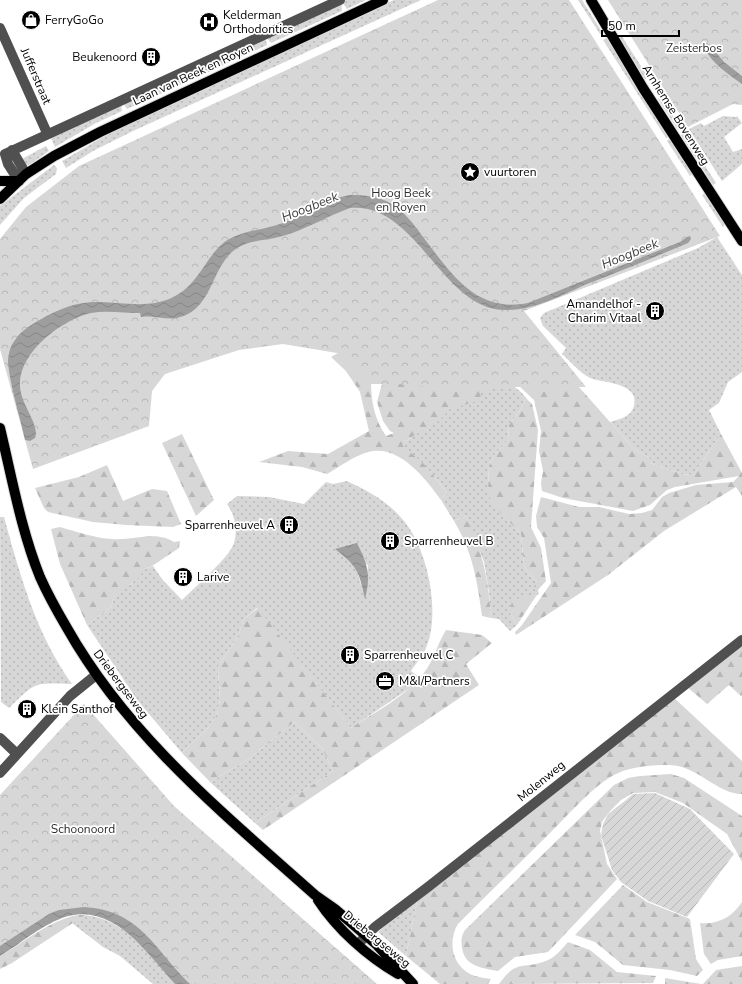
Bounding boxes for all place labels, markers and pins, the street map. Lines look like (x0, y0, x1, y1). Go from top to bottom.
place label: Kelderman Orthodontics (223, 7, 294, 37)
shop icon: FerryGoGo (20, 9, 42, 31)
hospital icon: Kelderman Orthodontics (198, 11, 220, 33)
place label: FerryGoGo (45, 12, 104, 28)
building icon: Beukenoord (140, 46, 162, 68)
place label: Beukenoord (72, 49, 137, 65)
place icon: vuurtoren (459, 161, 481, 183)
place label: vuurtoren (484, 164, 537, 180)
place label: Amandelhof - Charim Vitaal (566, 296, 641, 326)
building icon: Amandelhof - Charim Vitaal (644, 300, 666, 322)
building icon: Sparrenheuvel A (278, 514, 300, 536)
place label: Sparrenheuvel A (185, 517, 275, 533)
building icon: Sparrenheuvel B (379, 530, 401, 552)
place label: Sparrenheuvel B (404, 533, 494, 549)
building icon: Larive (172, 566, 194, 588)
place label: Larive (197, 569, 229, 585)
building icon: Sparrenheuvel C (339, 644, 361, 666)
place label: Sparrenheuvel C (364, 647, 454, 663)
office icon: M&I/Partners (374, 670, 396, 692)
place label: M&I/Partners (399, 673, 470, 689)
building icon: Klein Santhof (16, 698, 38, 720)
place label: Klein Santhof (41, 701, 114, 717)

